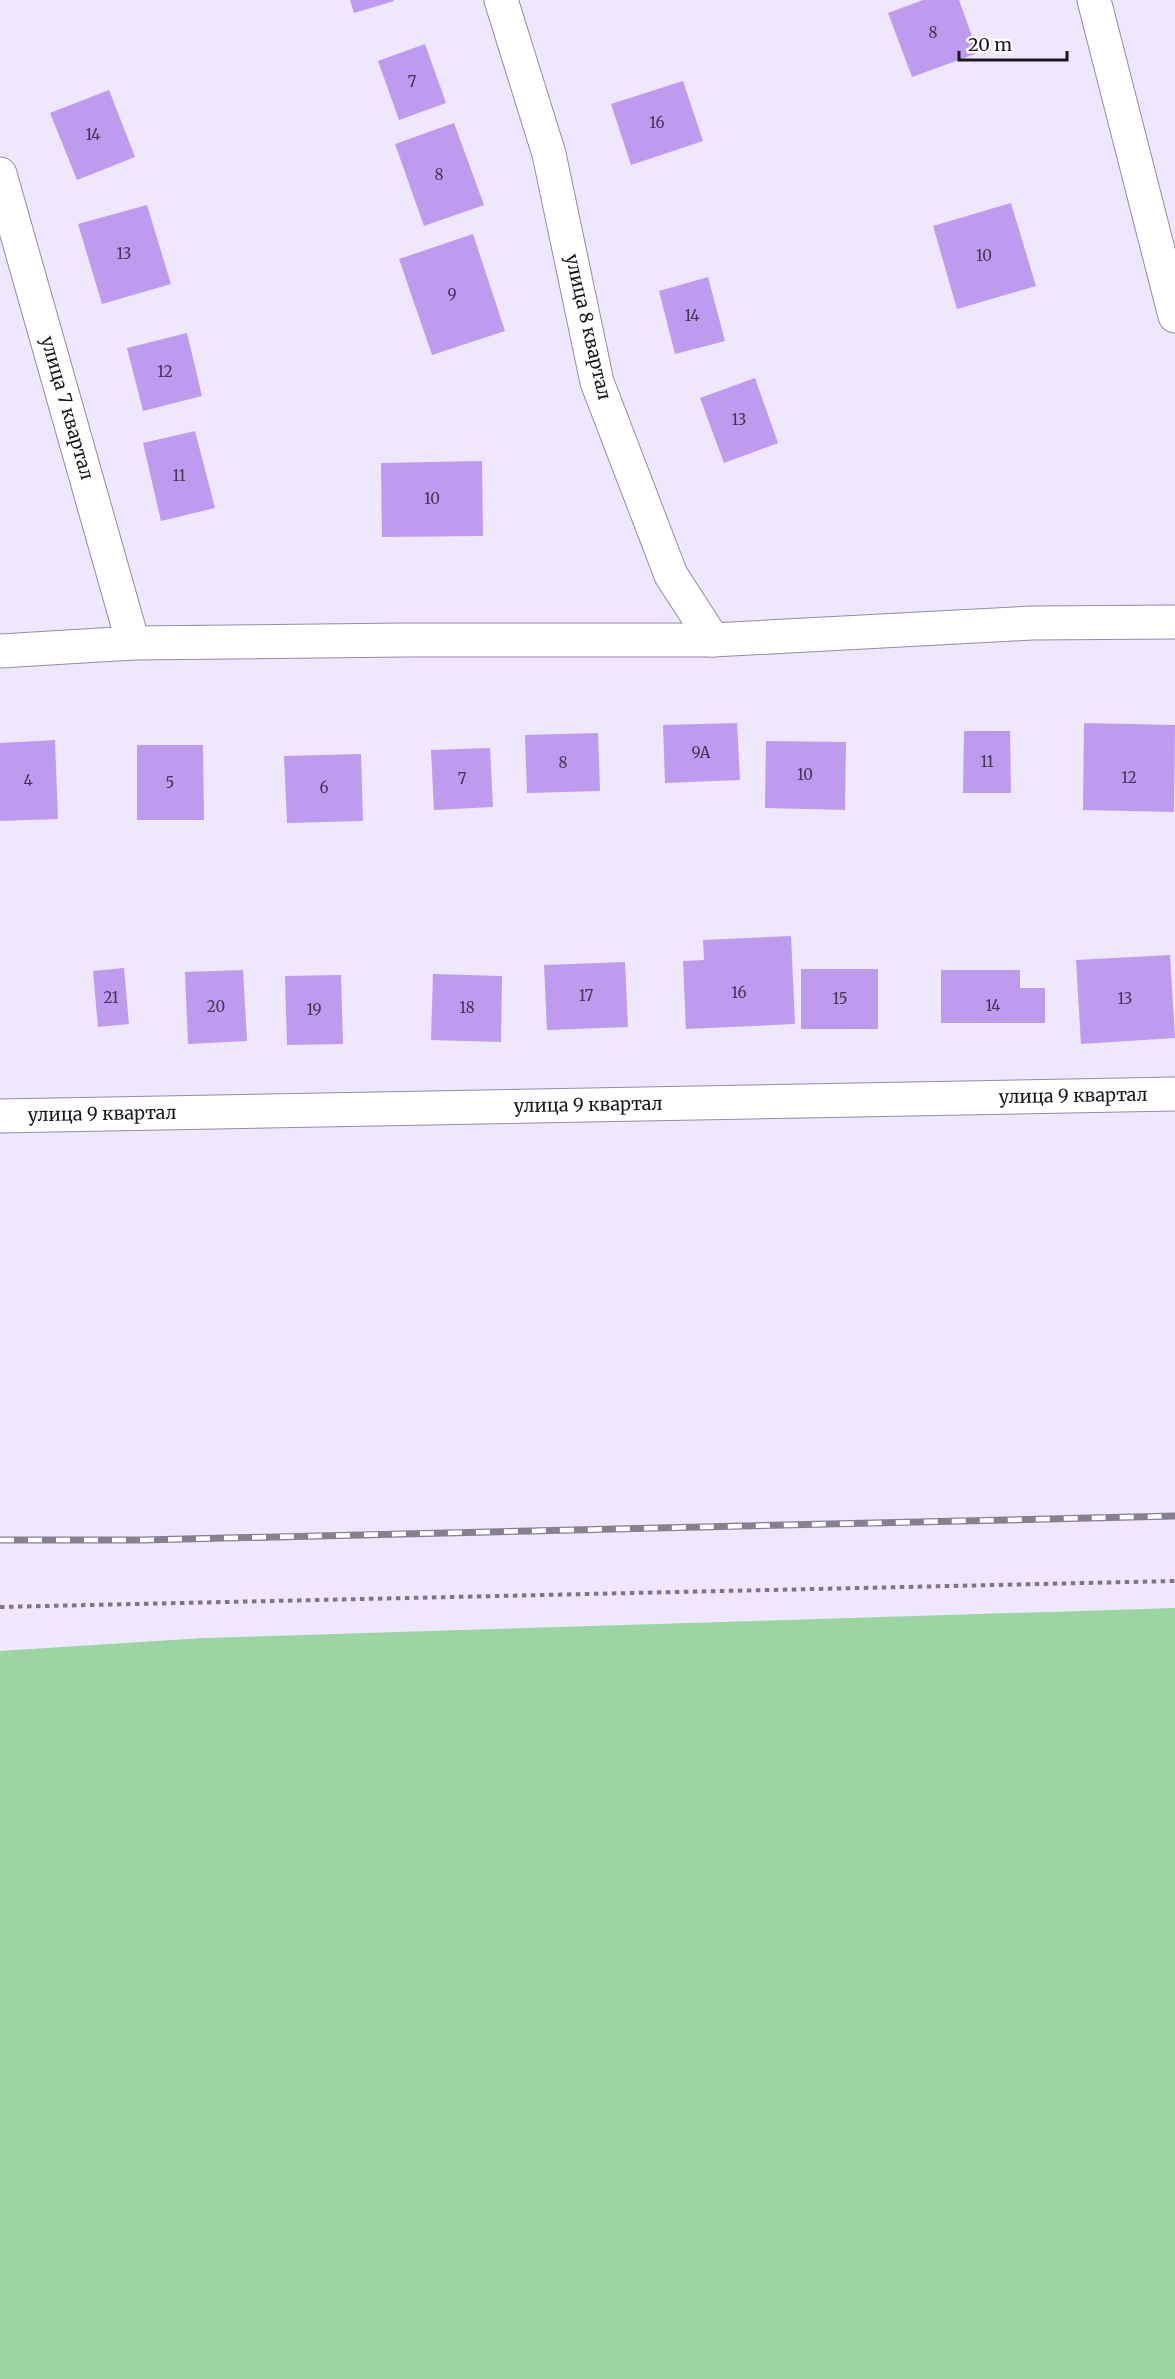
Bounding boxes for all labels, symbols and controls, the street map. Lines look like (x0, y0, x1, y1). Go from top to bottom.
house number: 8 (929, 23, 938, 42)
scale bar (959, 24, 1067, 62)
text: 20 m (968, 33, 1012, 56)
house number: 7 (408, 72, 417, 91)
house number: 16 (649, 113, 665, 132)
house number: 14 (85, 125, 101, 144)
house number: 8 (435, 165, 444, 184)
house number: 13 (117, 244, 131, 263)
house number: 10 (976, 246, 992, 265)
street label: улица 8 квартал (561, 252, 616, 402)
house number: 9 (447, 285, 457, 304)
house number: 14 (684, 306, 700, 325)
street label: улица 7 квартал (36, 333, 99, 482)
house number: 12 (157, 362, 173, 381)
house number: 13 (732, 410, 746, 429)
house number: 11 (172, 466, 186, 485)
house number: 10 (424, 489, 440, 508)
house number: 9А (692, 743, 711, 762)
house number: 11 (980, 752, 994, 771)
house number: 8 (559, 753, 568, 772)
house number: 10 (797, 765, 813, 784)
house number: 12 (1121, 768, 1137, 787)
house number: 7 (458, 769, 467, 788)
house number: 4 (23, 771, 33, 790)
house number: 5 (166, 773, 174, 792)
house number: 6 (319, 778, 329, 797)
house number: 16 (731, 983, 747, 1002)
house number: 17 (579, 986, 594, 1005)
house number: 21 (103, 988, 119, 1007)
house number: 15 (832, 989, 848, 1008)
house number: 13 (1118, 989, 1132, 1008)
house number: 14 (985, 996, 1001, 1015)
house number: 20 (207, 997, 225, 1016)
house number: 18 (459, 998, 475, 1017)
house number: 19 (306, 1000, 322, 1019)
street label: улица 9 квартал (998, 1083, 1148, 1108)
street label: улица 9 квартал (513, 1092, 663, 1117)
street label: улица 9 квартал (27, 1101, 177, 1126)

